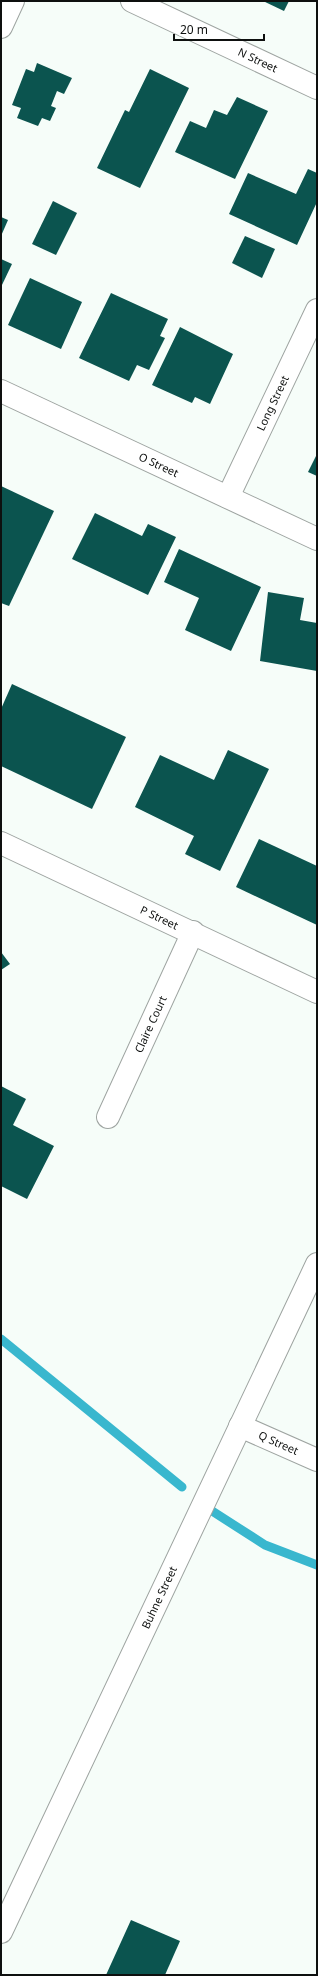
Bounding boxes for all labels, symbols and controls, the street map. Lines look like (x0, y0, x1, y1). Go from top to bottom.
scale bar (174, 16, 264, 42)
text: 20 m (180, 21, 208, 38)
street label: N Street (236, 44, 280, 75)
street label: Long Street (253, 373, 292, 433)
street label: O Street (136, 449, 181, 480)
street label: P Street (138, 902, 181, 933)
street label: Claire Court (131, 993, 170, 1055)
street label: Q Street (256, 1427, 301, 1458)
street label: Buhne Street (138, 1564, 180, 1631)

